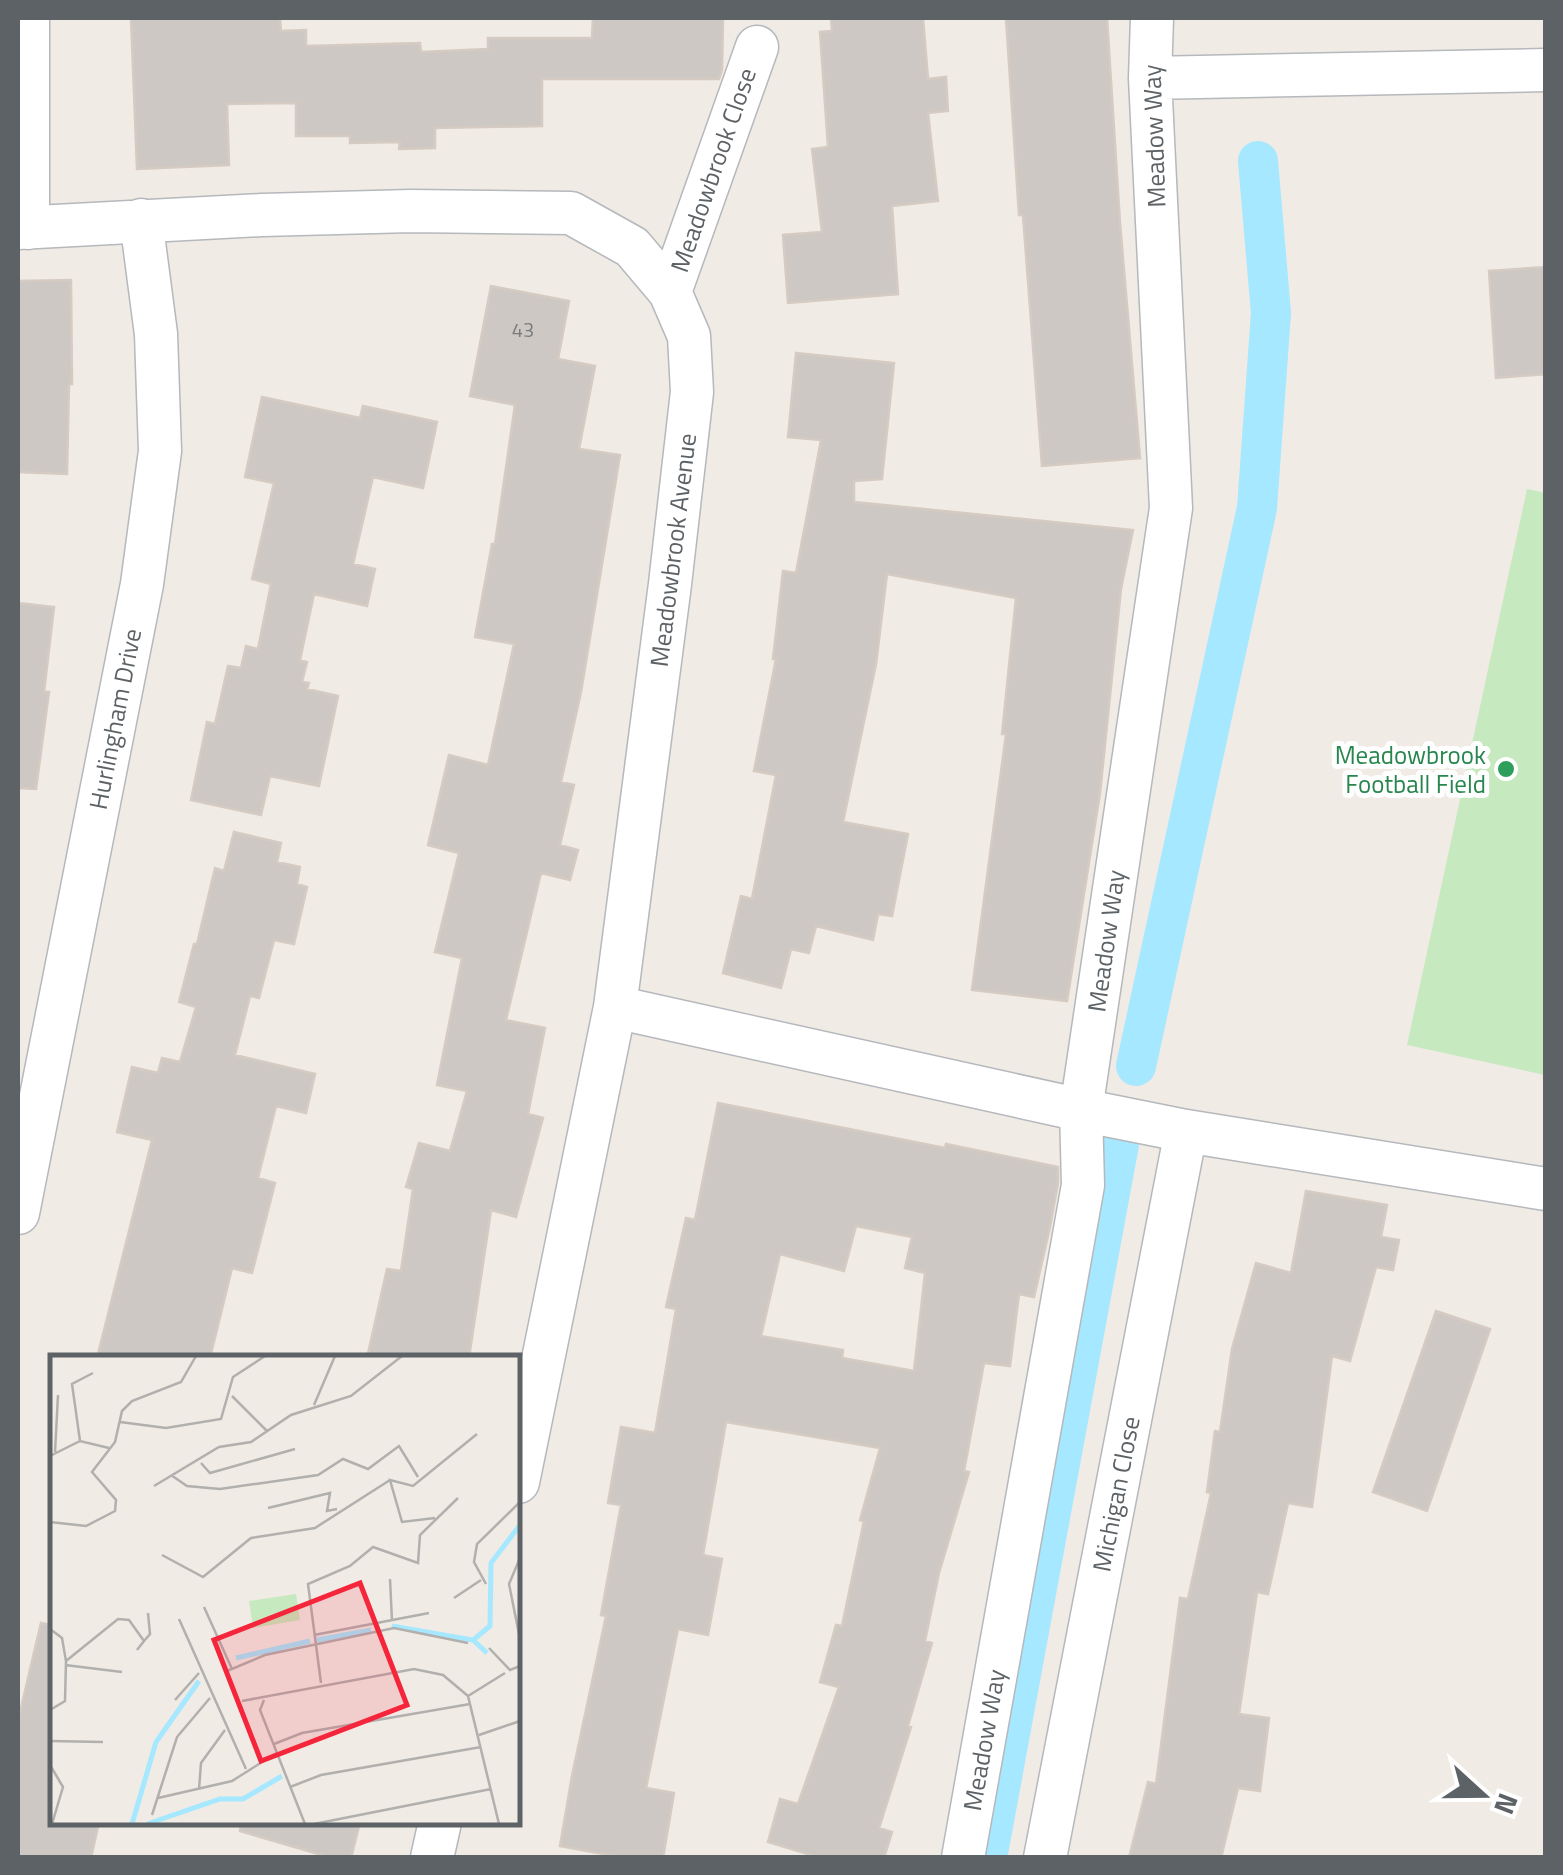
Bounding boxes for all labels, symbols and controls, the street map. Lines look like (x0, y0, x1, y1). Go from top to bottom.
street label: Meadowbrook Close (660, 63, 766, 277)
street label: Meadow Way (1133, 64, 1175, 208)
house number: 43 (512, 314, 534, 345)
street label: Meadowbrook Avenue (640, 431, 706, 669)
street label: Hurlingham Drive (79, 625, 151, 813)
place label: Meadowbrook Football Field (1335, 736, 1486, 803)
marker: Meadowbrook Football Field (1495, 758, 1517, 780)
street label: Meadow Way (1077, 867, 1135, 1015)
inset map (50, 1355, 520, 1825)
street label: Michigan Close (1082, 1413, 1150, 1575)
street label: Meadow Way (953, 1666, 1015, 1814)
north arrow (1433, 1745, 1533, 1845)
text: N (1483, 1787, 1530, 1821)

